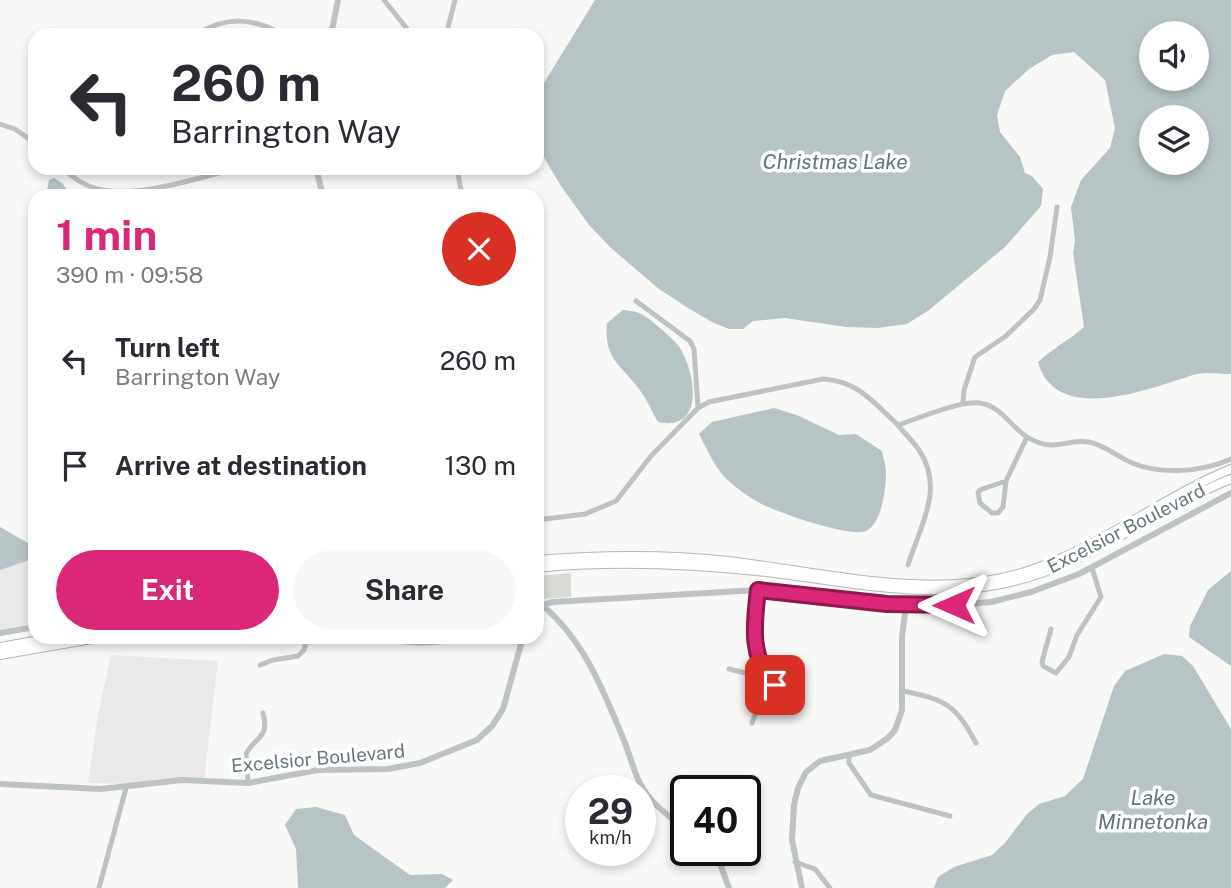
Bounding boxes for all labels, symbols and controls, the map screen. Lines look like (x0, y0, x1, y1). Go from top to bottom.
map controls (1139, 21, 1209, 175)
button: sound (1139, 21, 1209, 91)
text: 260 m (171, 54, 321, 112)
icon: left (56, 56, 147, 147)
button: layers (1139, 105, 1209, 175)
text: Barrington Way (171, 113, 401, 150)
water label: Christmas Lake (762, 149, 908, 174)
text: 1 min (56, 210, 157, 259)
button: close (442, 212, 516, 286)
text: 390 m · 09:58 (56, 261, 204, 288)
text: Turn left (115, 332, 220, 363)
icon: left (56, 342, 94, 380)
text: 260 m (440, 345, 516, 376)
text: Barrington Way (115, 363, 280, 390)
icon: arrive (56, 447, 94, 485)
text: Arrive at destination (115, 450, 367, 481)
text: 130 m (444, 450, 516, 481)
street label: Excelsior Boulevard (1043, 479, 1209, 577)
button: Exit (56, 550, 279, 630)
button: Share (293, 550, 516, 630)
position arrow (917, 568, 991, 642)
pin (745, 655, 805, 715)
icon: arrive (756, 666, 794, 704)
street label: Excelsior Boulevard (230, 739, 406, 777)
speed limit sign: 40 (670, 775, 761, 866)
water label: Lake Minnetonka (1098, 785, 1208, 834)
text: 29 (588, 791, 633, 832)
text: km/h (589, 827, 632, 848)

